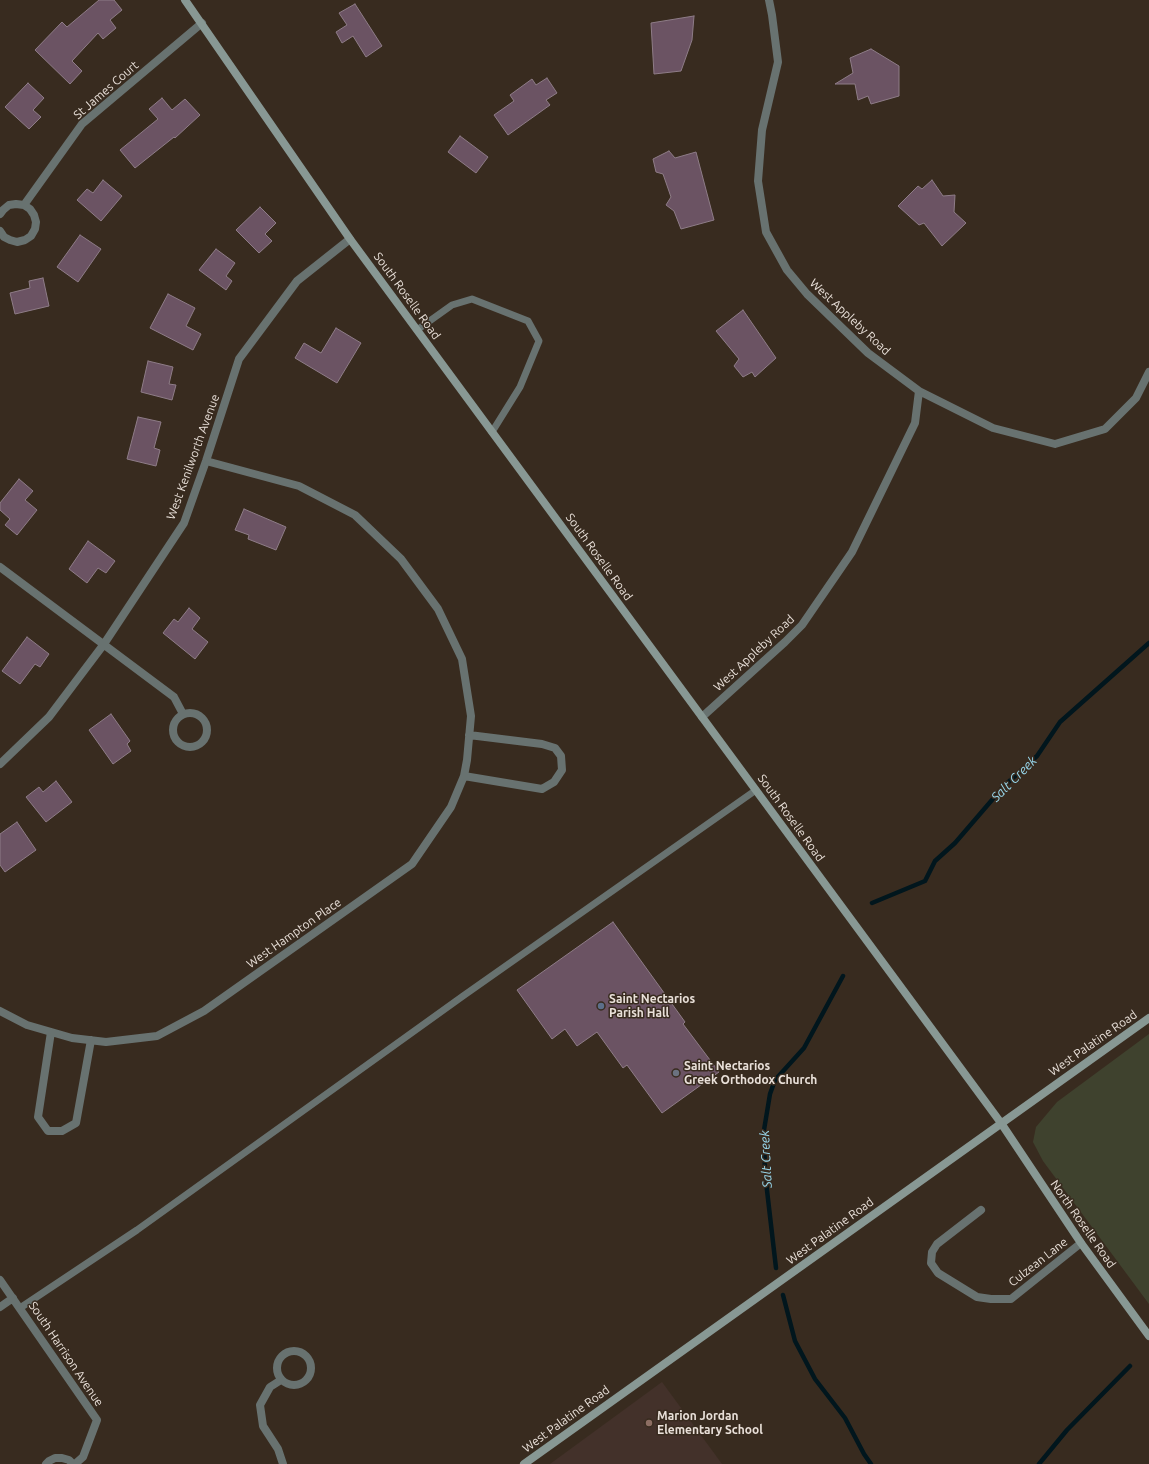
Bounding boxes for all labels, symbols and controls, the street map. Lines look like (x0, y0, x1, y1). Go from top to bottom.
street label: St James Court (71, 58, 141, 122)
street label: South Roselle Road (371, 250, 443, 342)
street label: West Appleby Road (807, 276, 893, 358)
street label: West Kenilworth Avenue (164, 392, 222, 522)
street label: South Roselle Road (563, 511, 635, 603)
street label: West Appleby Road (711, 612, 797, 694)
water label: Salt Creek (988, 753, 1040, 805)
street label: South Roselle Road (755, 772, 827, 864)
street label: West Hampton Place (244, 895, 344, 971)
place label: Saint Nectarios Parish Hall (609, 992, 695, 1020)
marker: Saint Nectarios Parish Hall (596, 1001, 606, 1011)
street label: West Palatine Road (1046, 1007, 1140, 1079)
place label: Saint Nectarios Greek Orthodox Church (684, 1059, 817, 1087)
marker: Saint Nectarios Greek Orthodox Church (671, 1068, 681, 1078)
water label: Salt Creek (757, 1130, 775, 1188)
street label: North Roselle Road (1047, 1177, 1119, 1271)
street label: West Palatine Road (784, 1195, 876, 1267)
street label: Culzean Lane (1006, 1235, 1070, 1289)
street label: South Harrison Avenue (26, 1299, 106, 1409)
street label: West Palatine Road (520, 1383, 612, 1455)
place label: Marion Jordan Elementary School (657, 1409, 763, 1437)
marker: Marion Jordan Elementary School (644, 1418, 654, 1428)

